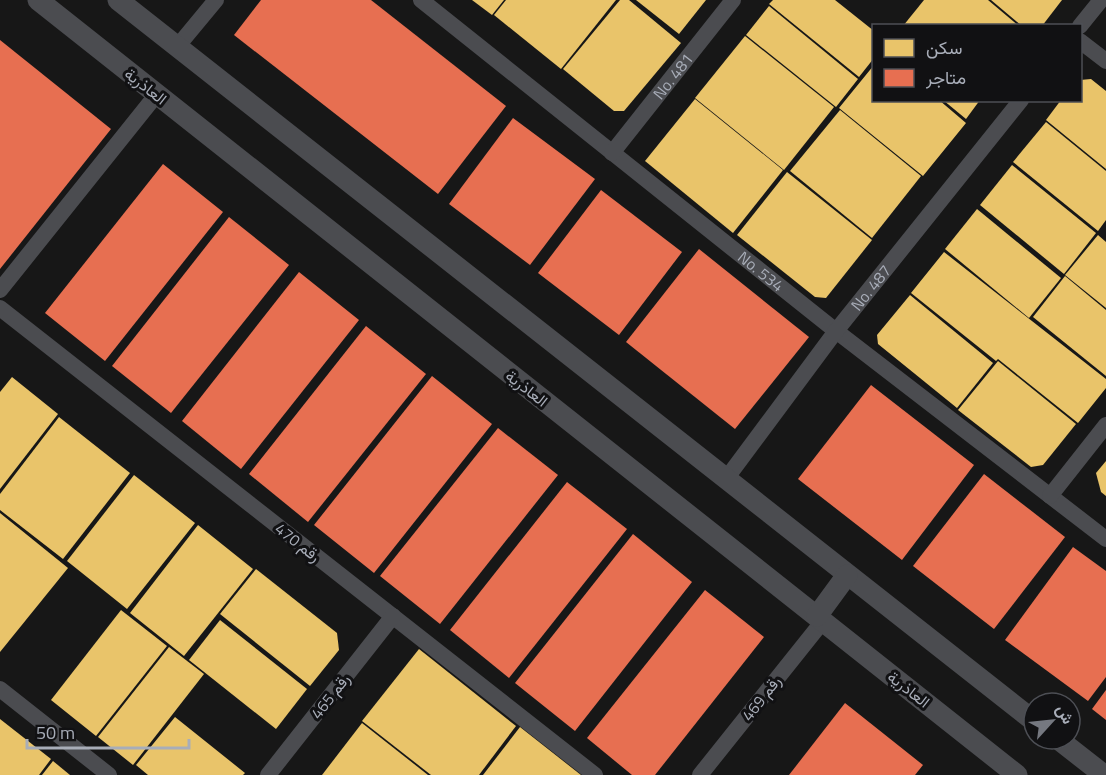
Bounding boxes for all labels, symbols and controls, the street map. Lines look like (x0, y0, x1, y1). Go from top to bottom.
legend (872, 24, 1082, 102)
text: سكن (926, 34, 962, 61)
street label: No. 481 (647, 48, 699, 104)
street label: العاذرية (120, 62, 172, 110)
text: متاجر (925, 64, 966, 91)
street label: No. 534 (733, 245, 789, 297)
street label: No. 487 (845, 259, 897, 316)
street label: العاذرية (501, 364, 553, 412)
street label: رقم 470 (270, 516, 326, 568)
street label: العاذرية (883, 665, 935, 713)
street label: رقم 465 (304, 668, 356, 724)
street label: رقم 469 (735, 670, 787, 726)
north arrow (1022, 691, 1082, 751)
text: ش (1050, 700, 1080, 728)
scale bar (27, 712, 189, 750)
text: 50 m (36, 719, 75, 746)

